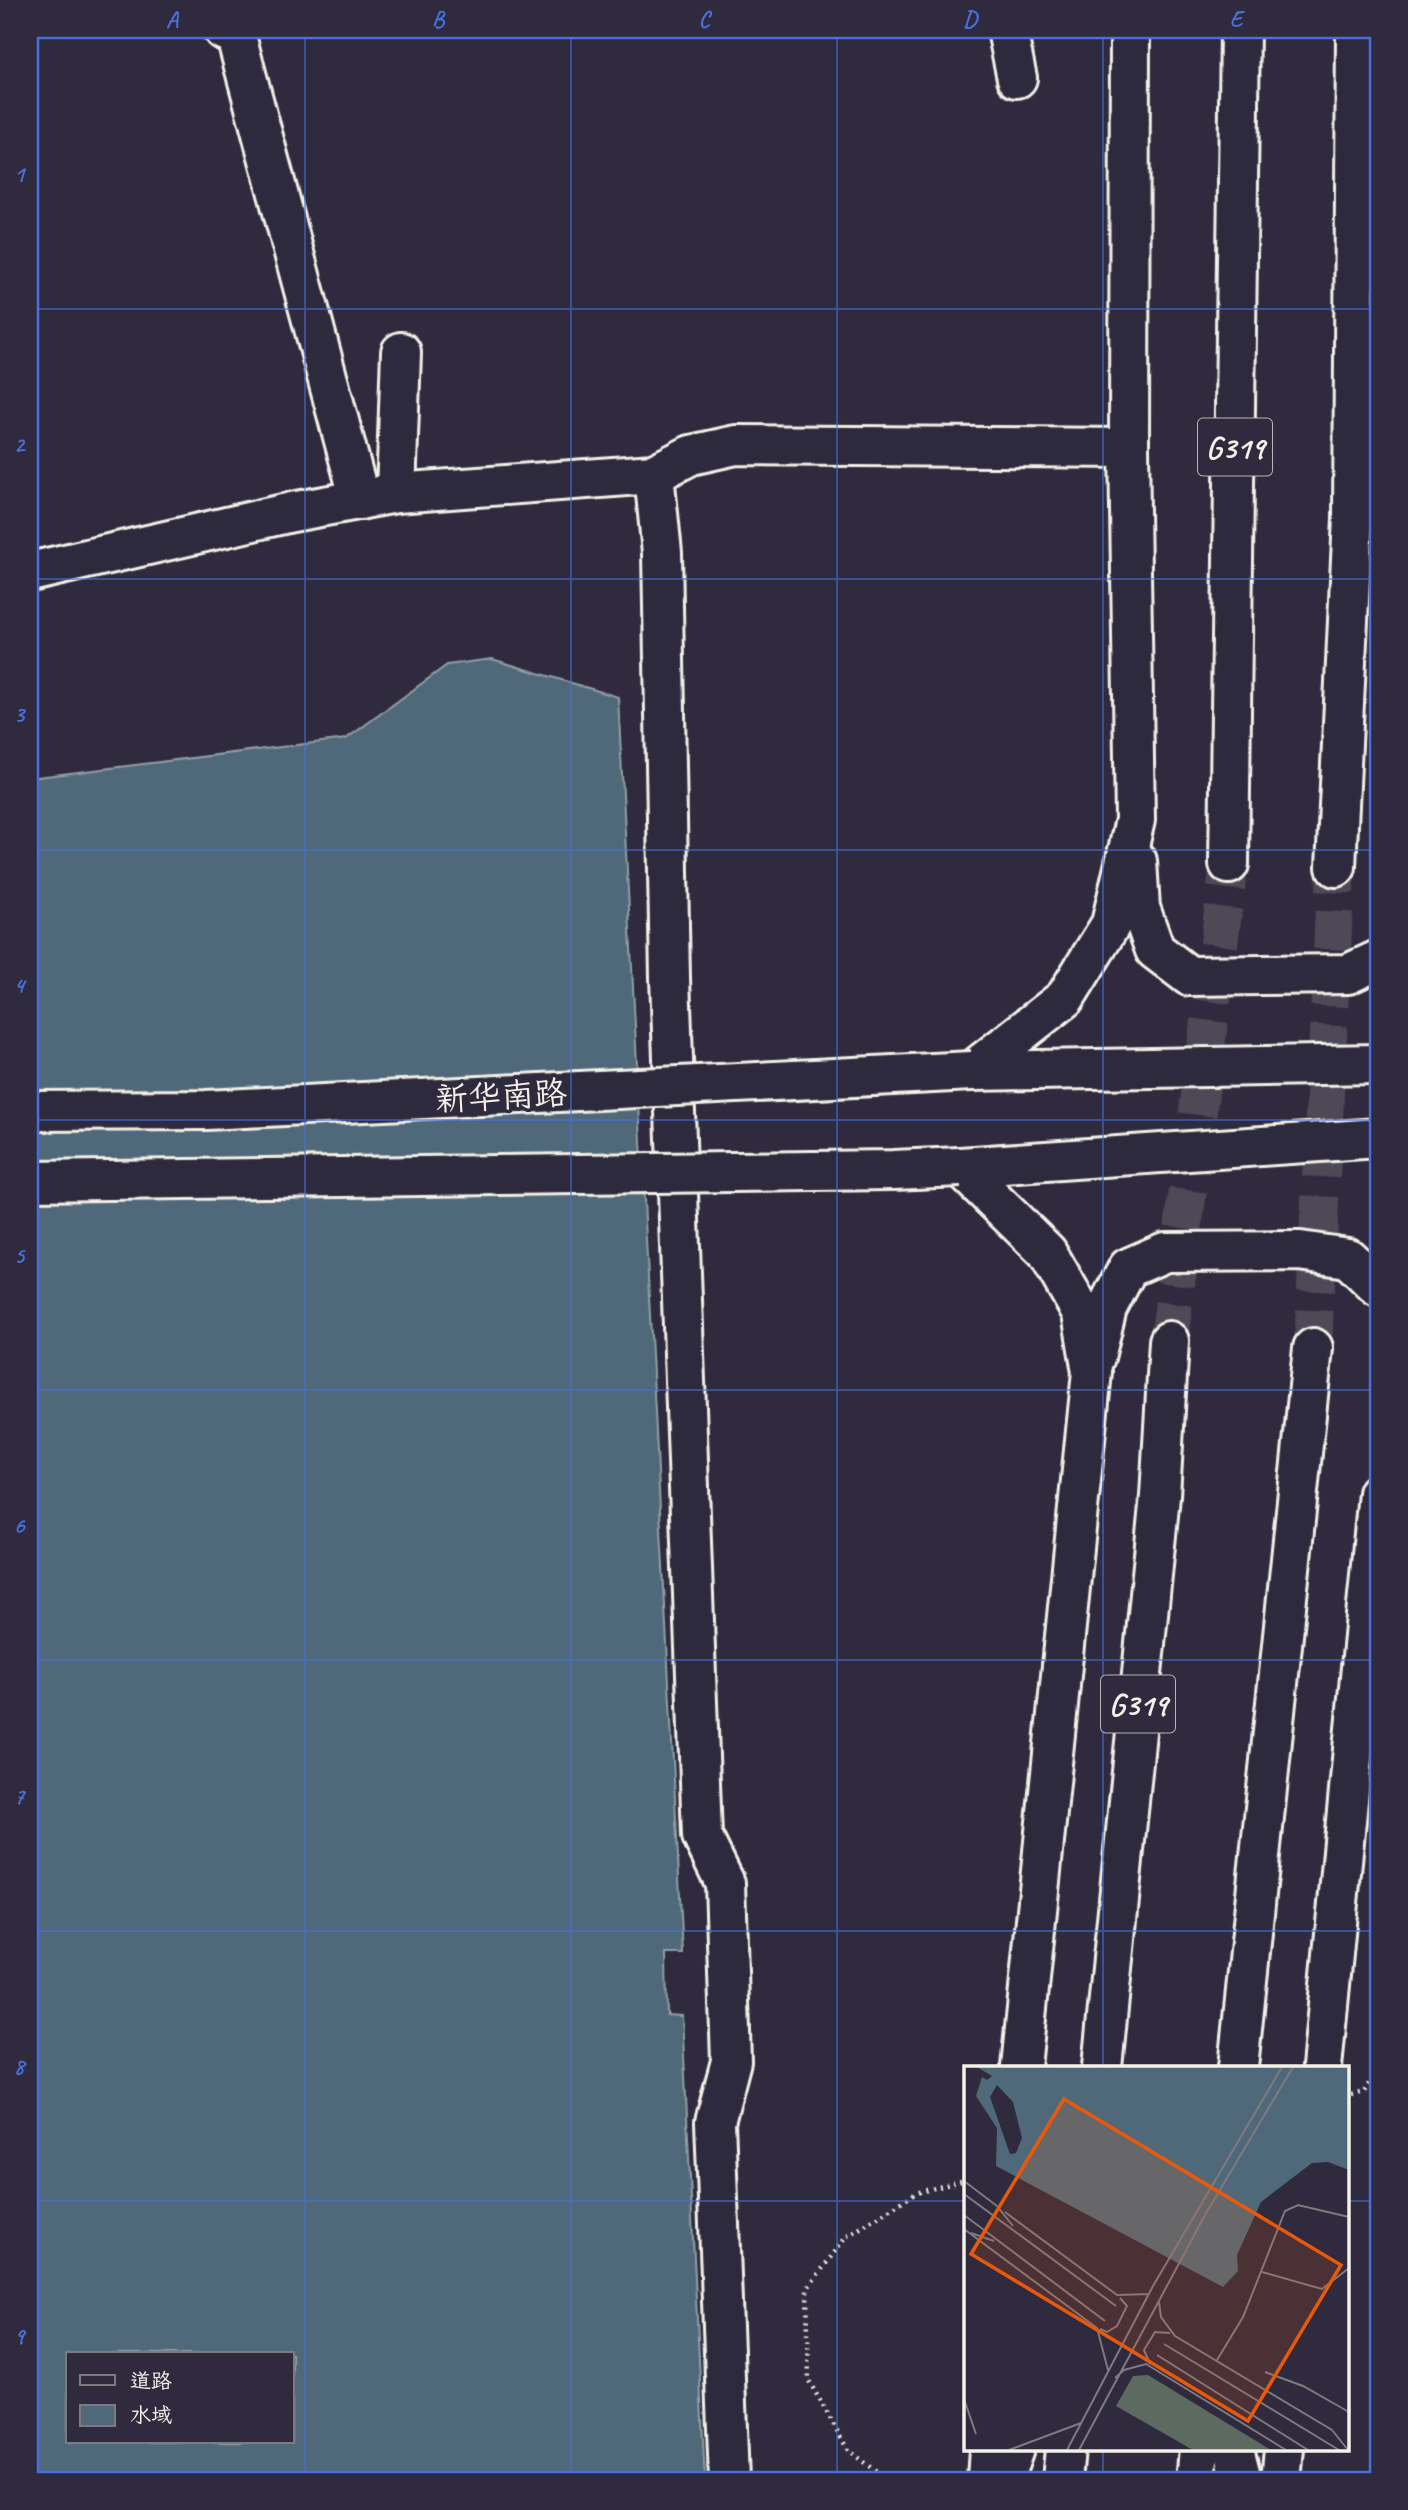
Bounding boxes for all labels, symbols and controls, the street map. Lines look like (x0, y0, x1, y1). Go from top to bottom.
text: A (166, 5, 180, 34)
text: B (432, 5, 446, 34)
text: C (699, 5, 713, 34)
text: D (963, 5, 979, 34)
text: E (1230, 5, 1246, 34)
text: 1 (14, 160, 27, 189)
road number: G319 (1198, 418, 1272, 476)
text: 2 (14, 430, 27, 459)
text: 3 (14, 700, 27, 729)
text: 4 (14, 971, 27, 1000)
street label: 新华南路 (434, 1072, 568, 1120)
text: 5 (14, 1241, 26, 1270)
text: 6 (14, 1511, 27, 1540)
road number: G319 (1101, 1675, 1175, 1732)
text: 7 (14, 1782, 27, 1811)
text: 8 (14, 2052, 27, 2081)
inset map (964, 2066, 1348, 2450)
text: 9 (14, 2322, 27, 2351)
legend (66, 2352, 294, 2444)
text: 道路 (130, 2368, 172, 2394)
text: 水域 (130, 2402, 172, 2428)

